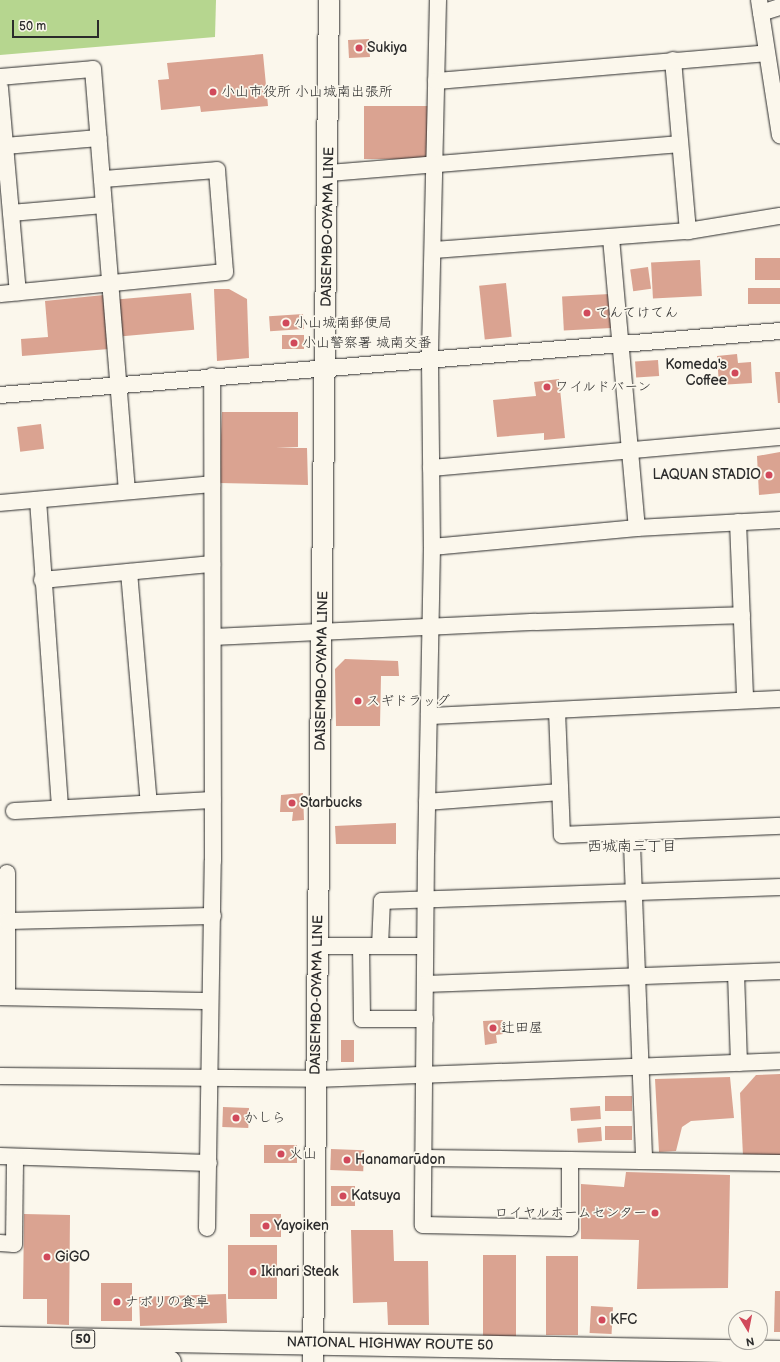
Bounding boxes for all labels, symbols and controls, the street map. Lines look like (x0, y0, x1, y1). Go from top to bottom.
scale bar (14, 12, 101, 38)
text: 50 m (19, 19, 46, 34)
place label: Sukiya (367, 40, 407, 56)
marker: Sukiya (354, 43, 364, 53)
place label: 小山市役所 小山城南出張所 (221, 84, 393, 100)
marker: 小山市役所 小山城南出張所 (208, 87, 218, 97)
street label: DAISEMBO-OYAMA LINE (318, 147, 338, 307)
place label: てんてけてん (595, 305, 679, 321)
marker: てんてけてん (582, 308, 592, 318)
place label: 小山城南郵便局 (294, 315, 392, 331)
marker: 小山城南郵便局 (281, 318, 291, 328)
place label: 小山警察署 城南交番 (302, 335, 432, 351)
marker: 小山警察署 城南交番 (289, 338, 299, 348)
place label: Komeda's Coffee (665, 357, 727, 390)
marker: Komeda's Coffee (730, 368, 740, 378)
place label: ワイルドバーン (555, 379, 653, 395)
marker: ワイルドバーン (542, 382, 552, 392)
place label: LAQUAN STADIO (652, 467, 761, 483)
marker: LAQUAN STADIO (764, 470, 774, 480)
street label: DAISEMBO-OYAMA LINE (312, 591, 332, 751)
place label: スギドラッグ (366, 693, 450, 709)
marker: スギドラッグ (353, 696, 363, 706)
place label: Starbucks (300, 795, 362, 811)
marker: Starbucks (287, 798, 297, 808)
district label: 西城南三丁目 (587, 838, 677, 856)
street label: DAISEMBO-OYAMA LINE (307, 915, 327, 1075)
place label: 辻田屋 (501, 1020, 543, 1036)
marker: 辻田屋 (488, 1023, 498, 1033)
place label: かしら (244, 1110, 286, 1126)
marker: かしら (231, 1113, 241, 1123)
place label: 火山 (289, 1146, 317, 1162)
marker: 火山 (276, 1149, 286, 1159)
place label: Hanamarūdon (355, 1152, 445, 1168)
marker: Hanamarūdon (342, 1155, 352, 1165)
place label: Katsuya (351, 1188, 401, 1204)
marker: Katsuya (338, 1191, 348, 1201)
place label: ロイヤルホームセンター (493, 1205, 647, 1221)
marker: ロイヤルホームセンター (650, 1208, 660, 1218)
place label: Yayoiken (274, 1218, 329, 1234)
marker: Yayoiken (261, 1221, 271, 1231)
place label: GiGO (55, 1249, 90, 1265)
marker: GiGO (42, 1252, 52, 1262)
place label: Ikinari Steak (261, 1264, 339, 1280)
marker: Ikinari Steak (248, 1267, 258, 1277)
place label: ナポリの食卓 (125, 1294, 209, 1310)
marker: ナポリの食卓 (112, 1297, 122, 1307)
north arrow (728, 1310, 768, 1350)
place label: KFC (610, 1312, 637, 1328)
marker: KFC (597, 1315, 607, 1325)
road number: 50 (71, 1328, 95, 1350)
street label: NATIONAL HIGHWAY ROUTE 50 (286, 1334, 494, 1354)
text: N (745, 1334, 755, 1348)

